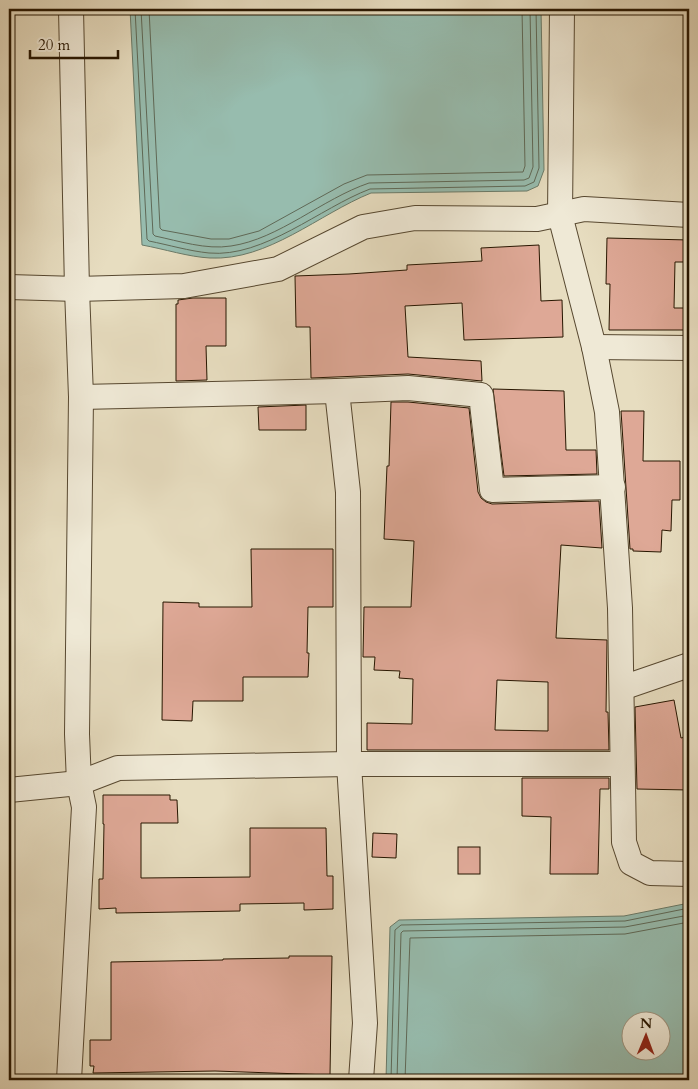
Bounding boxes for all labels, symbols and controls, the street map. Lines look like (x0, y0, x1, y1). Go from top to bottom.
scale bar (30, 28, 118, 60)
text: 20 m (38, 35, 70, 55)
north arrow (620, 1012, 670, 1062)
text: N (640, 1014, 652, 1033)

